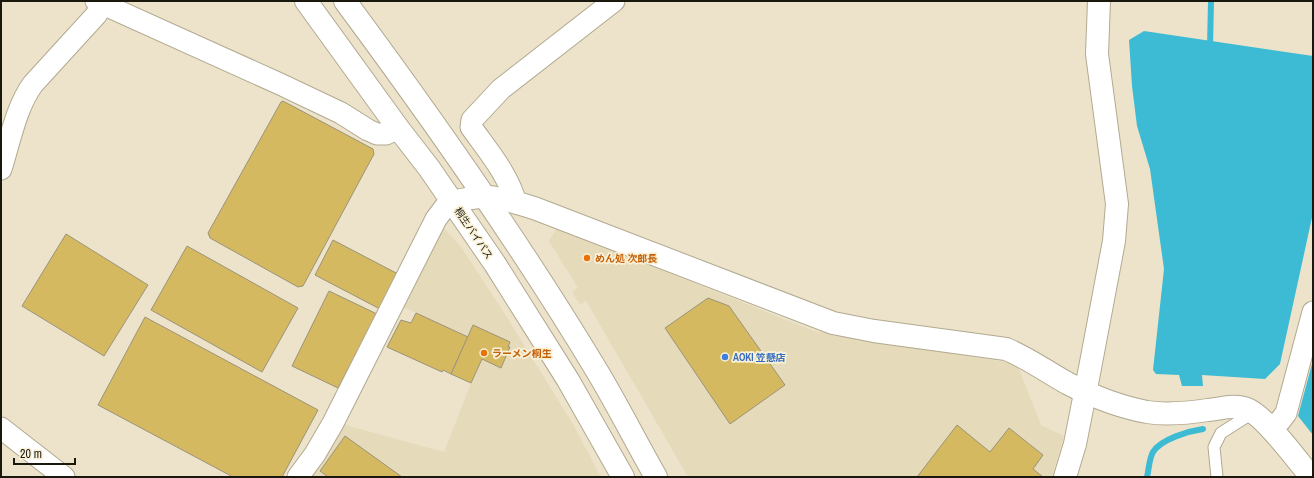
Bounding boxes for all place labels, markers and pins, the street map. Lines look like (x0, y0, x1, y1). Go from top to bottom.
place label: めん処 次郎長 (595, 252, 657, 265)
marker: めん処 次郎長 (582, 253, 592, 263)
place label: ラーメン桐生 (492, 347, 552, 360)
marker: ラーメン桐生 (479, 348, 489, 358)
place label: AOKI 笠懸店 (733, 351, 786, 364)
marker: AOKI 笠懸店 (720, 352, 730, 362)

